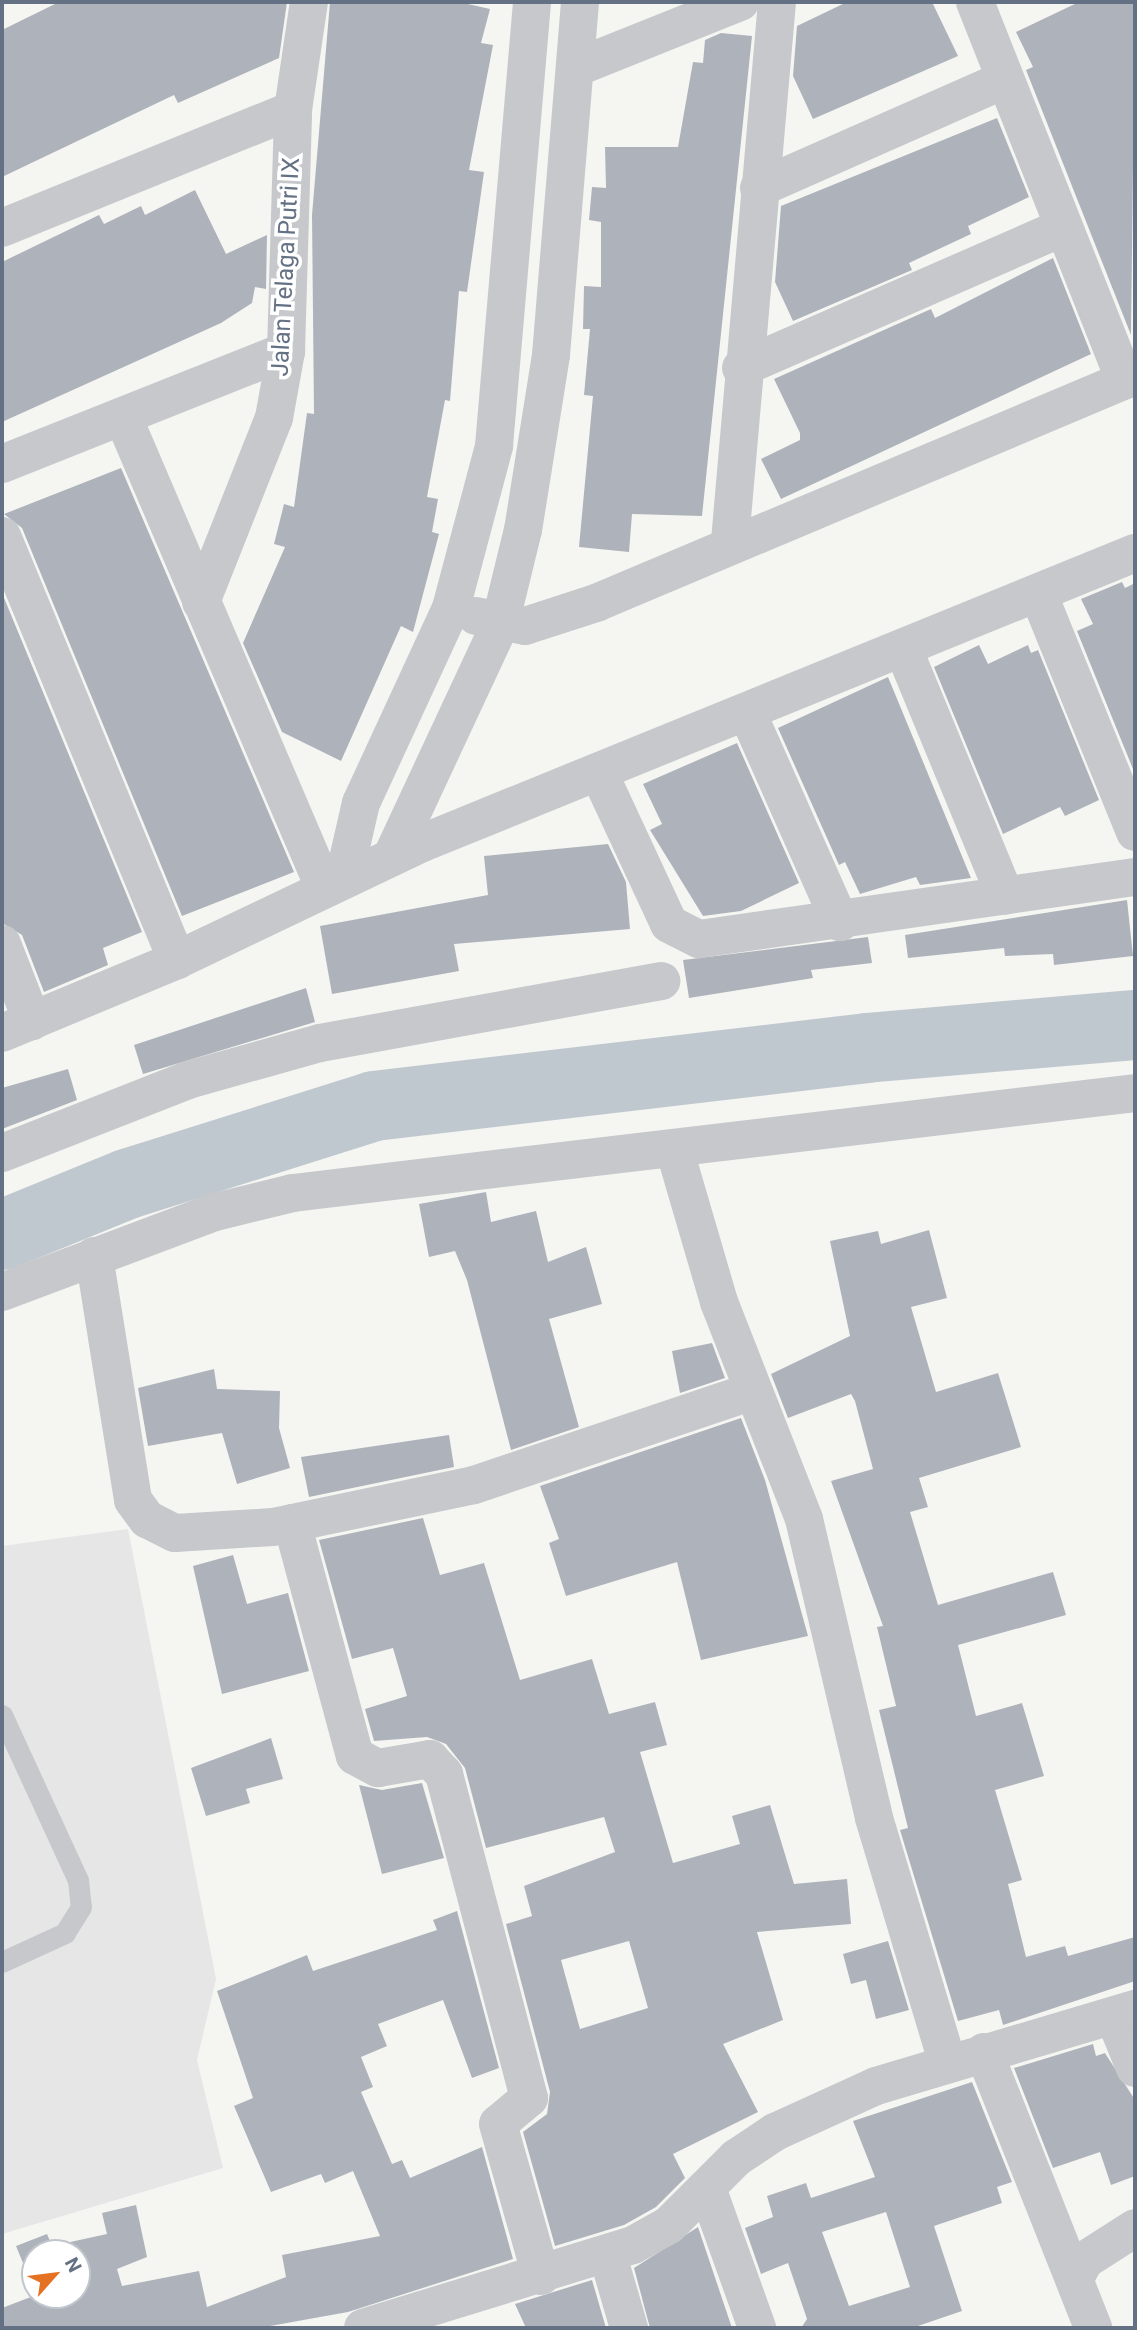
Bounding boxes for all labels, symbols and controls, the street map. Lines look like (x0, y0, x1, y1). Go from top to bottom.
street label: Jalan Telaga Putri IX (266, 157, 306, 377)
north arrow (21, 2239, 91, 2309)
text: N (60, 2254, 87, 2276)

